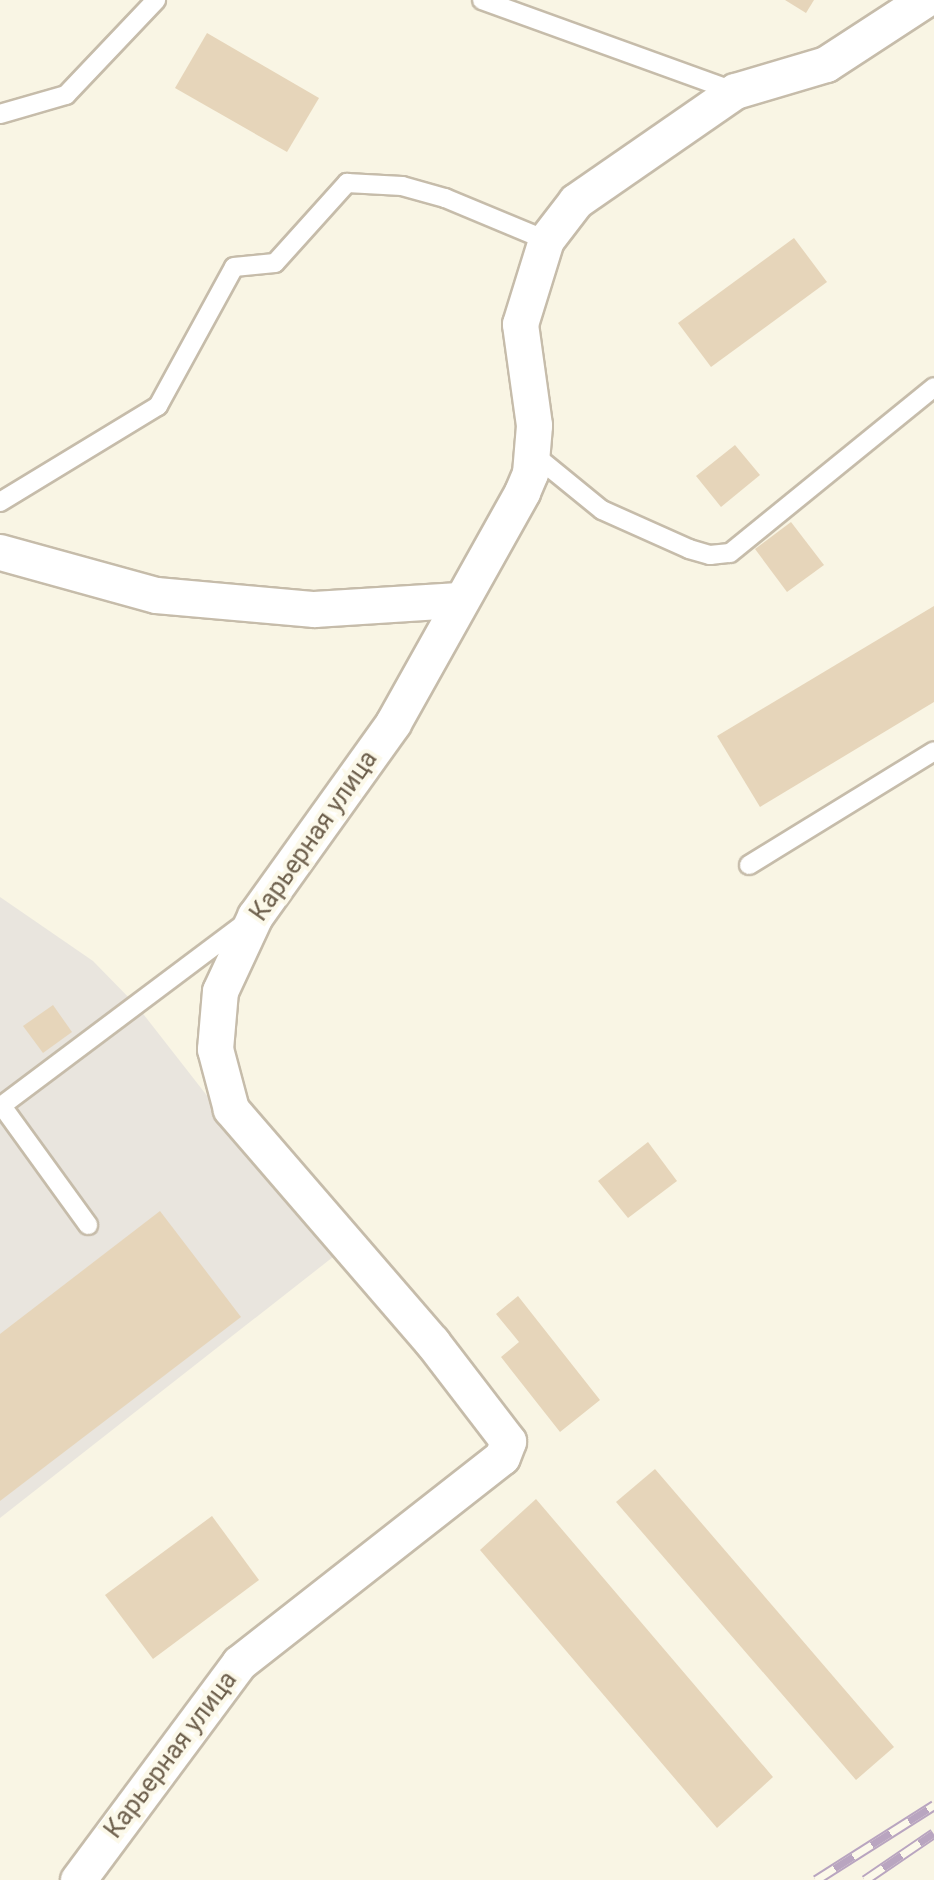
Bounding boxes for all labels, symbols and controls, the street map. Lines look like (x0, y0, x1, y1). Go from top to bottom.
street label: Карьерная улица (244, 745, 384, 927)
street label: Карьерная улица (98, 1666, 244, 1844)

